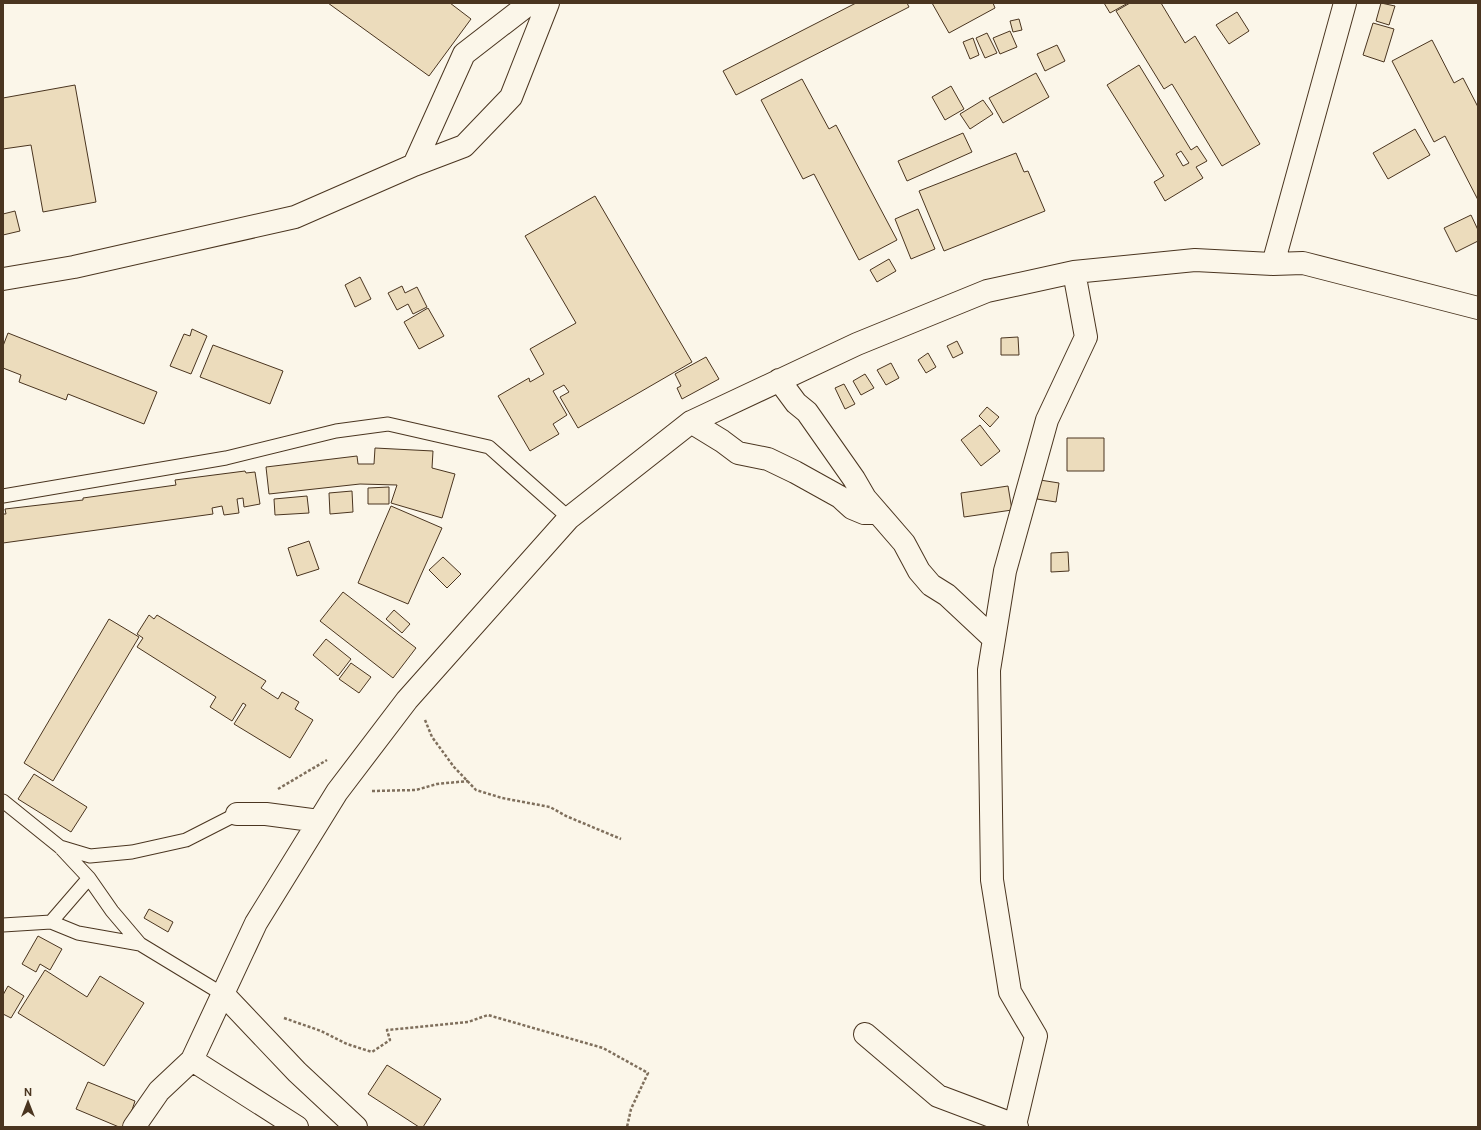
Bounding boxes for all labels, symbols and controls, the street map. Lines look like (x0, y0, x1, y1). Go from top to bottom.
north arrow (8, 1082, 48, 1122)
text: N (24, 1085, 32, 1099)

